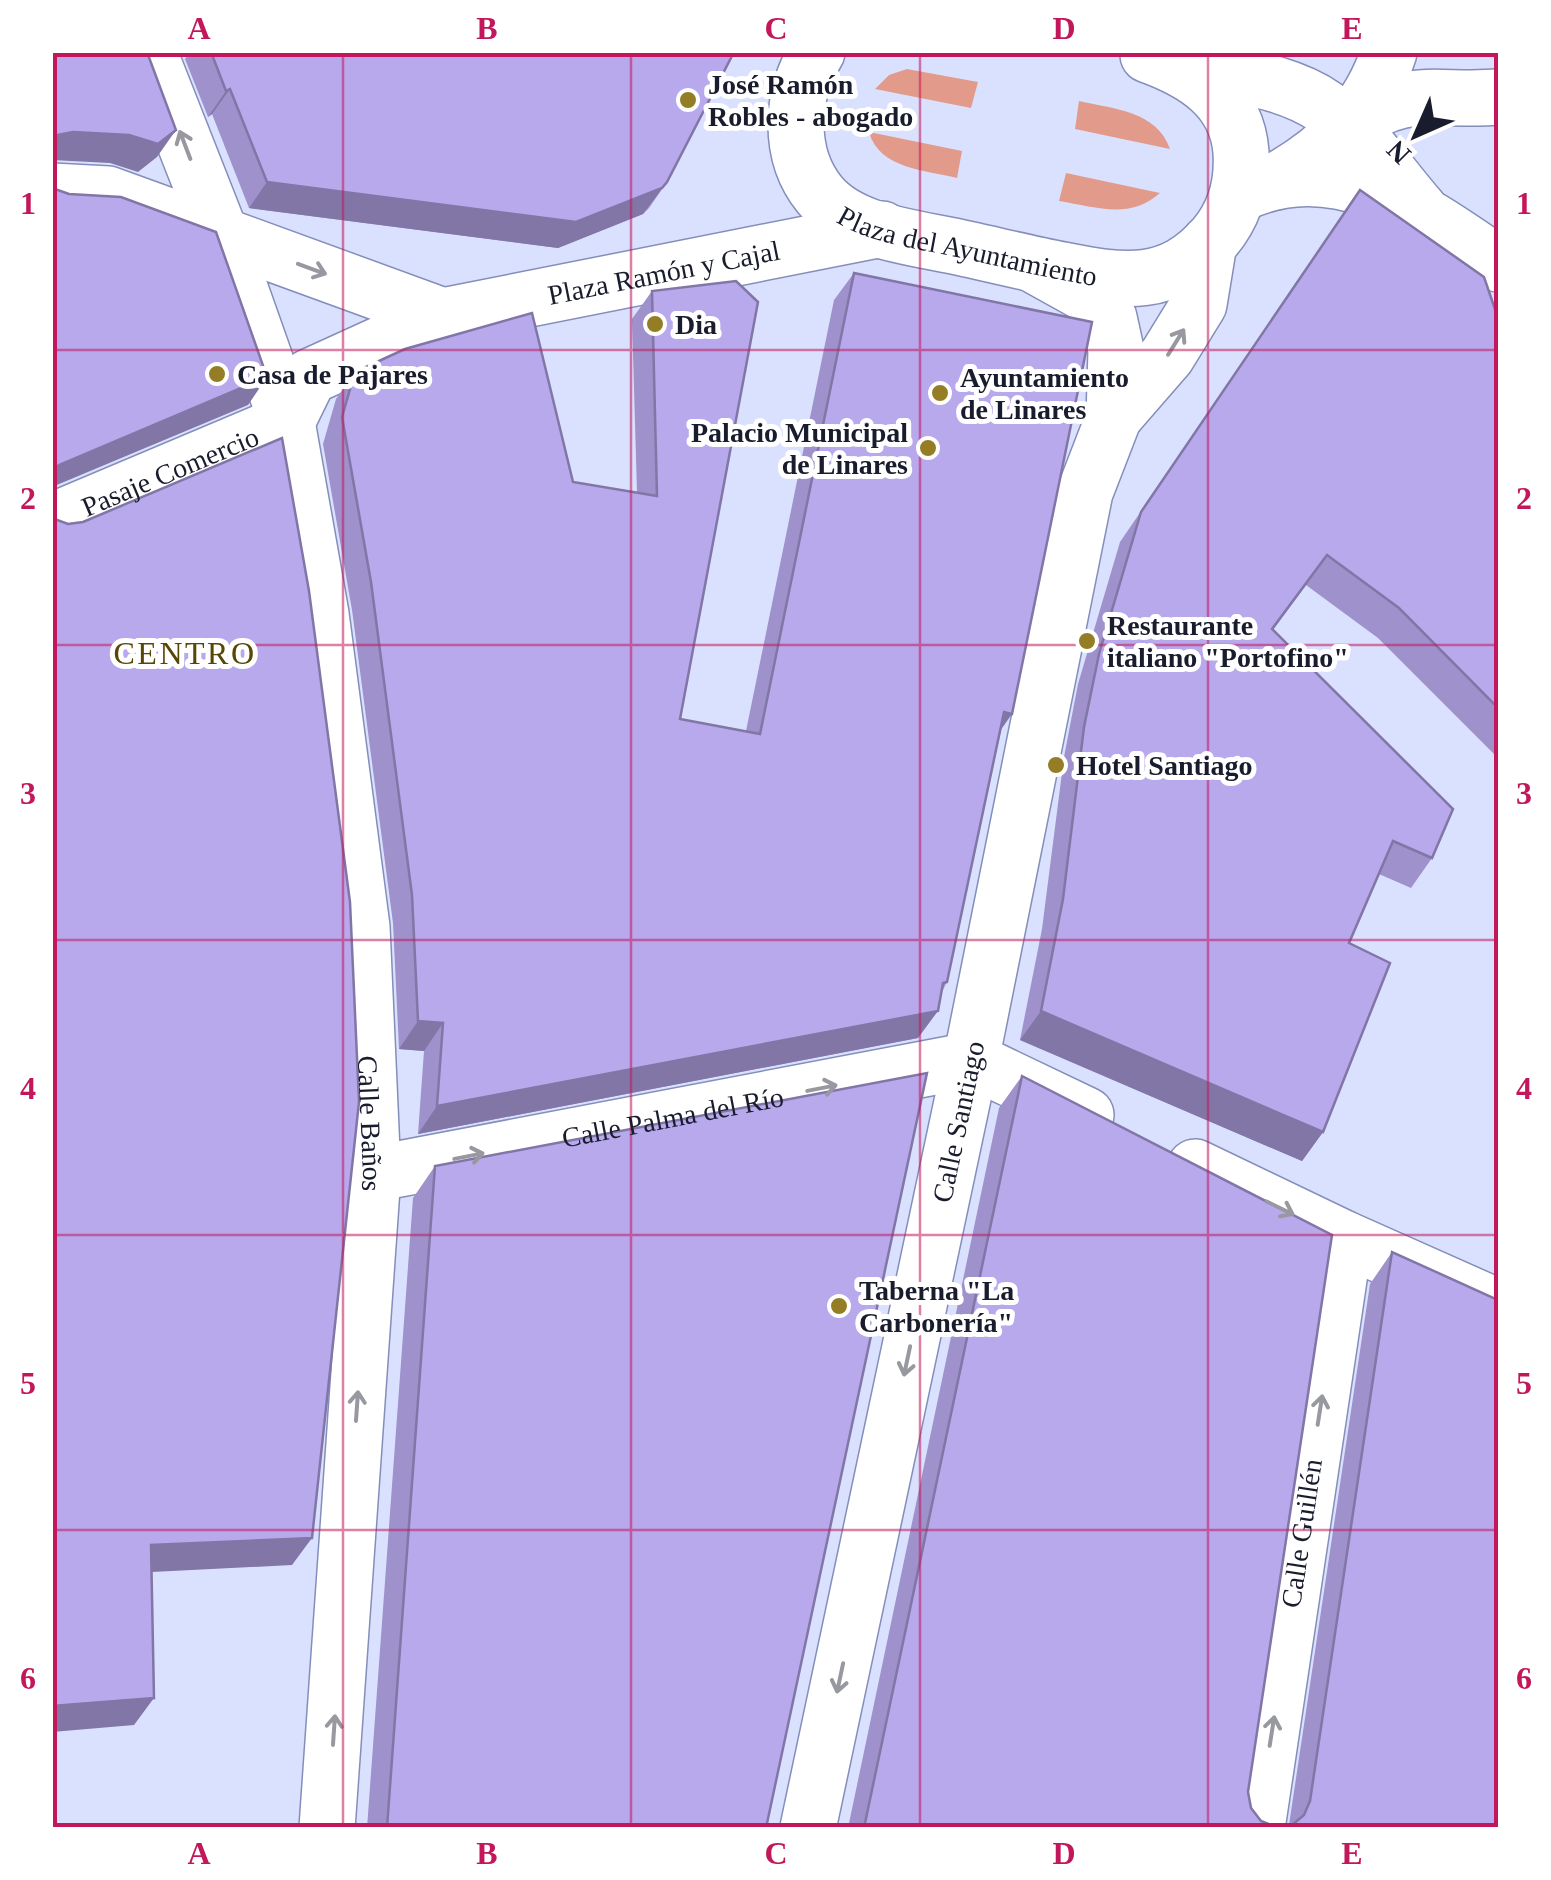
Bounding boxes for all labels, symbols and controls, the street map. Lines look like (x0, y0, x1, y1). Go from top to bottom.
text: A (187, 10, 211, 46)
text: B (476, 10, 498, 46)
text: C (764, 10, 788, 46)
text: D (1052, 10, 1076, 46)
text: E (1341, 10, 1363, 46)
place label: José Ramón Robles - abogado (708, 69, 913, 132)
north arrow (1366, 85, 1466, 185)
marker: José Ramón Robles - abogado (677, 89, 699, 111)
one-way arrow (175, 130, 193, 161)
text: N (1381, 134, 1417, 170)
text: 1 (20, 185, 36, 221)
text: 1 (1516, 185, 1532, 221)
street label: Plaza del Ayuntamiento (832, 200, 1099, 292)
street label: Plaza Ramón y Cajal (545, 235, 783, 311)
one-way arrow (296, 261, 328, 279)
place label: Dia (675, 309, 717, 340)
marker: Dia (644, 313, 666, 335)
one-way arrow (1165, 329, 1186, 357)
place label: Casa de Pajares (237, 359, 428, 390)
place label: Ayuntamiento de Linares (960, 362, 1129, 425)
marker: Casa de Pajares (206, 363, 228, 385)
marker: Ayuntamiento de Linares (929, 382, 951, 404)
place label: Palacio Municipal de Linares (691, 417, 908, 480)
street label: Pasaje Comercio (77, 421, 263, 523)
marker: Palacio Municipal de Linares (917, 437, 939, 459)
text: 2 (20, 480, 36, 516)
text: 2 (1516, 480, 1532, 516)
place label: Restaurante italiano "Portofino" (1107, 610, 1349, 673)
marker: Restaurante italiano "Portofino" (1076, 630, 1098, 652)
district label: CENTRO (114, 635, 257, 671)
place label: Hotel Santiago (1076, 750, 1253, 781)
marker: Hotel Santiago (1045, 754, 1067, 776)
text: 3 (20, 775, 36, 811)
text: 3 (1516, 775, 1532, 811)
street label: Calle Santiago (926, 1038, 990, 1205)
street label: Calle Baños (352, 1055, 388, 1193)
text: 4 (20, 1070, 36, 1106)
text: 4 (1516, 1070, 1532, 1106)
one-way arrow (806, 1078, 838, 1097)
street label: Calle Palma del Río (559, 1081, 786, 1154)
one-way arrow (452, 1145, 484, 1164)
one-way arrow (1265, 1199, 1294, 1218)
place label: Taberna "La Carbonería" (859, 1275, 1014, 1338)
marker: Taberna "La Carbonería" (828, 1295, 850, 1317)
one-way arrow (897, 1344, 916, 1376)
text: 5 (20, 1365, 36, 1401)
text: 5 (1516, 1365, 1532, 1401)
one-way arrow (347, 1391, 366, 1423)
one-way arrow (1311, 1394, 1329, 1426)
street label: Calle Guillén (1275, 1457, 1328, 1610)
text: 6 (20, 1660, 36, 1696)
text: 6 (1516, 1660, 1532, 1696)
one-way arrow (829, 1662, 848, 1694)
one-way arrow (325, 1715, 344, 1747)
one-way arrow (1263, 1715, 1281, 1748)
text: A (187, 1835, 211, 1871)
text: B (476, 1835, 498, 1871)
text: C (764, 1835, 788, 1871)
text: D (1052, 1835, 1076, 1871)
text: E (1341, 1835, 1363, 1871)

